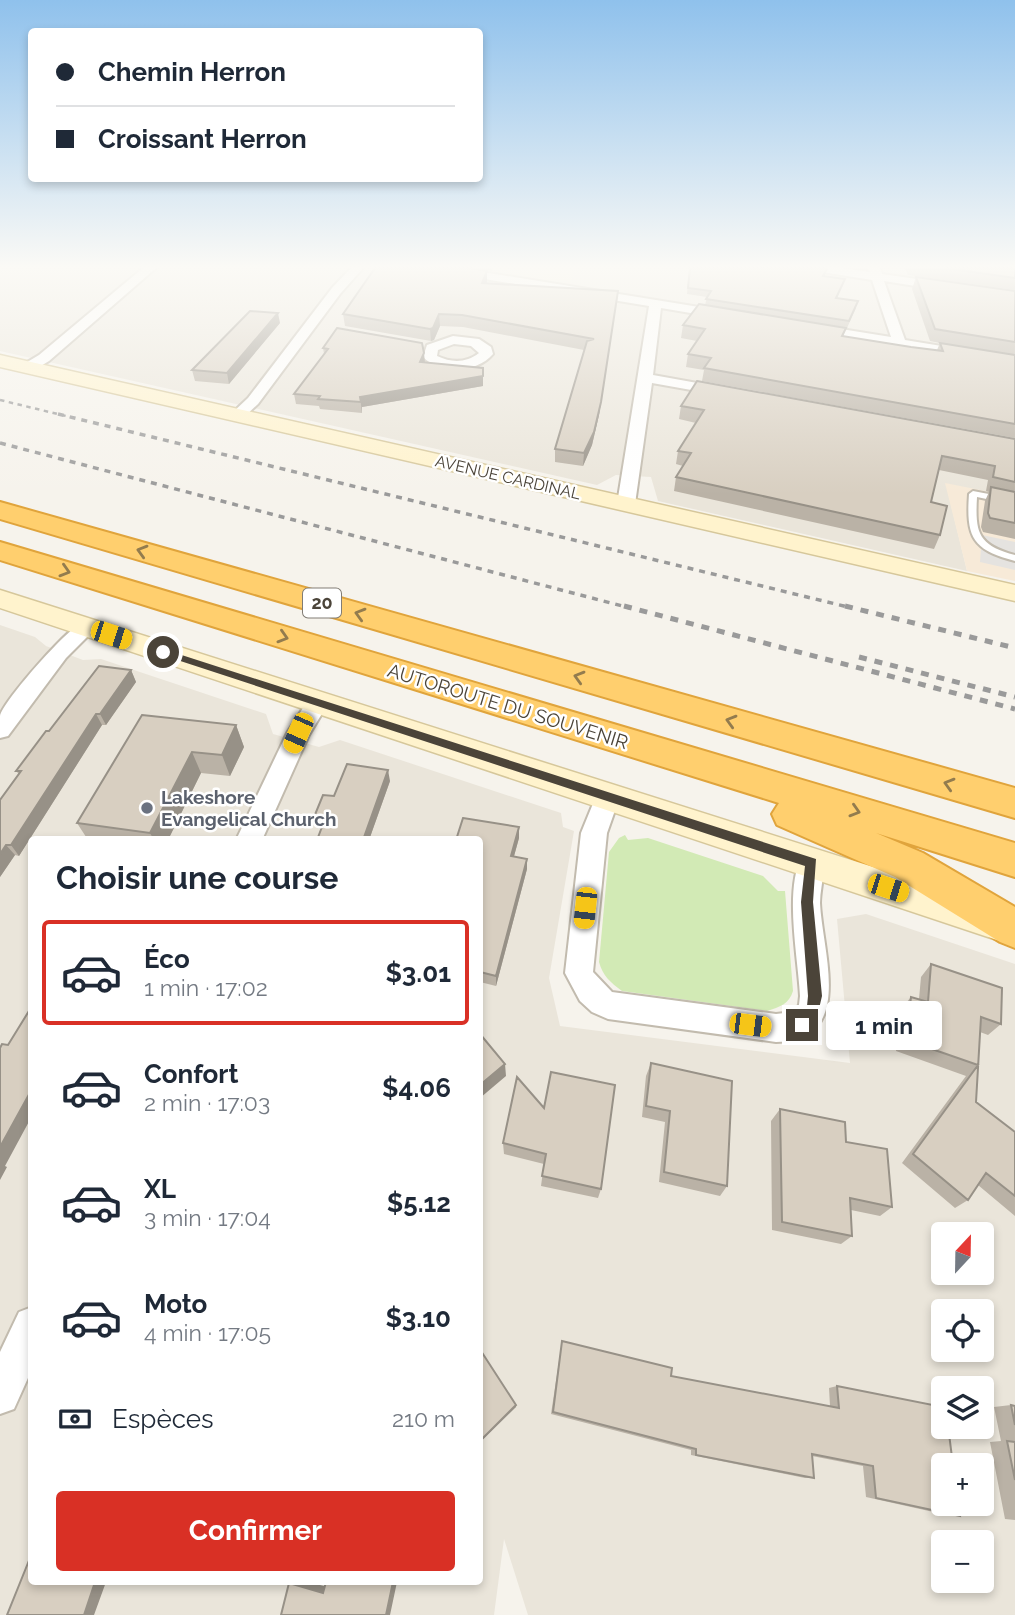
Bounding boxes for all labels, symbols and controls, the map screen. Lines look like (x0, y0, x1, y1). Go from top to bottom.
text: Chemin Herron (98, 57, 286, 87)
text: Croissant Herron (98, 124, 307, 154)
street label: AVENUE CARDINAL (433, 452, 583, 504)
one-way arrow (136, 544, 148, 559)
one-way arrow (59, 563, 71, 578)
road number: 20 (303, 588, 341, 618)
one-way arrow (355, 607, 367, 622)
car (88, 619, 135, 651)
one-way arrow (277, 629, 289, 644)
route start (147, 636, 179, 668)
street label: AUTOROUTE DU SOUVENIR (385, 659, 631, 753)
one-way arrow (573, 670, 585, 685)
car (280, 710, 317, 756)
one-way arrow (725, 714, 737, 729)
one-way arrow (944, 777, 956, 792)
place label: Lakeshore Evangelical Church (161, 786, 337, 830)
marker: Lakeshore Evangelical Church (139, 800, 155, 816)
one-way arrow (848, 803, 860, 818)
text: Choisir une course (56, 859, 339, 896)
car (865, 872, 912, 904)
car (573, 886, 598, 930)
icon: car (60, 941, 123, 1004)
text: Éco (144, 944, 190, 974)
text: $3.01 (385, 958, 451, 988)
text: 1 min · 17:02 (144, 974, 268, 1001)
callout: 1 min (826, 1000, 942, 1050)
route end (786, 1009, 818, 1041)
car (728, 1012, 773, 1038)
text: 1 min (855, 1012, 913, 1039)
icon: car (60, 1056, 123, 1119)
text: Confort (144, 1059, 238, 1089)
text: $4.06 (382, 1073, 451, 1103)
text: 2 min · 17:03 (144, 1089, 270, 1116)
icon: car (60, 1171, 123, 1234)
text: XL (144, 1174, 176, 1204)
text: $5.12 (387, 1188, 451, 1218)
text: 3 min · 17:04 (144, 1204, 271, 1231)
north arrow (931, 1222, 994, 1284)
map controls (931, 1222, 994, 1593)
icon: car (60, 1286, 123, 1349)
text: Moto (144, 1289, 207, 1319)
button: locate (931, 1299, 994, 1362)
text: $3.10 (385, 1303, 451, 1333)
text: 4 min · 17:05 (144, 1319, 271, 1346)
button: layers (931, 1376, 994, 1439)
icon: cash (56, 1400, 94, 1438)
text: Espèces (112, 1404, 214, 1434)
text: 210 m (392, 1405, 455, 1432)
button: + (931, 1453, 994, 1516)
button: Confirmer (56, 1491, 455, 1571)
button: − (931, 1530, 994, 1593)

